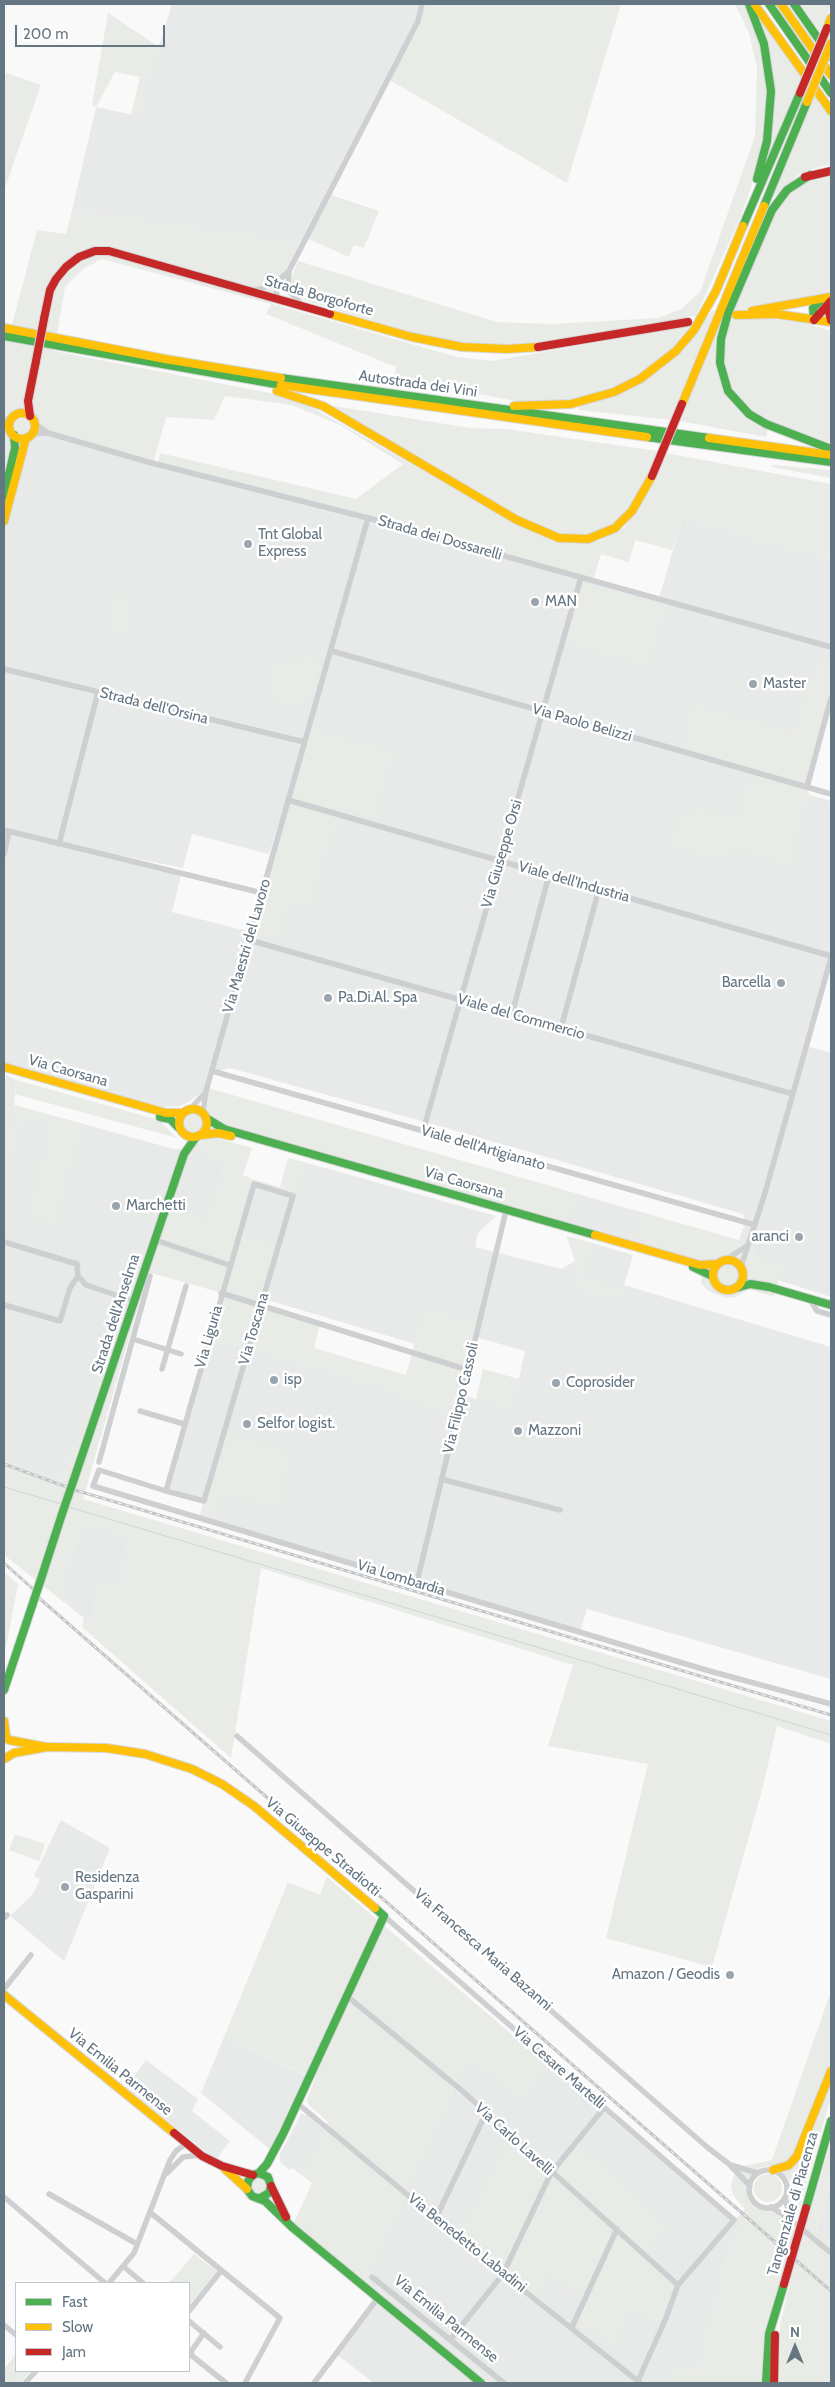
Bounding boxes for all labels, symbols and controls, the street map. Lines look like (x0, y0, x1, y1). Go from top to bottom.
scale bar (18, 15, 168, 47)
text: 200 m (23, 25, 68, 43)
street label: Strada Borgoforte (263, 272, 375, 320)
street label: Autostrada dei Vini (358, 367, 478, 401)
street label: Strada dei Dossarelli (376, 512, 504, 564)
place label: Tnt Global Express (258, 526, 322, 561)
marker: Tnt Global Express (242, 538, 254, 550)
place label: MAN (545, 593, 577, 611)
marker: MAN (529, 596, 541, 608)
place label: Master (763, 675, 806, 693)
marker: Master (747, 678, 759, 690)
street label: Strada dell'Orsina (98, 684, 210, 728)
street label: Via Paolo Belizzi (530, 700, 634, 746)
street label: Via Giuseppe Orsi (478, 798, 526, 910)
street label: Viale dell'Industria (516, 858, 632, 906)
street label: Via Maestri del Lavoro (219, 877, 275, 1015)
place label: Barcella (722, 974, 771, 992)
marker: Barcella (775, 977, 787, 989)
place label: Pa.Di.Al. Spa (338, 989, 417, 1007)
street label: Viale del Commercio (455, 990, 587, 1044)
marker: Pa.Di.Al. Spa (322, 992, 334, 1004)
street label: Via Caorsana (26, 1051, 110, 1091)
street label: Viale dell'Artigianato (419, 1122, 547, 1174)
street label: Via Caorsana (422, 1163, 506, 1203)
place label: Marchetti (126, 1197, 186, 1215)
marker: Marchetti (110, 1200, 122, 1212)
place label: aranci (752, 1228, 789, 1246)
marker: aranci (793, 1231, 805, 1243)
street label: Strada dell'Anselma (88, 1252, 144, 1376)
street label: Via Toscana (235, 1291, 273, 1367)
street label: Via Liguria (191, 1303, 227, 1371)
street label: Via Filippo Cassoli (439, 1341, 483, 1455)
place label: isp (284, 1371, 302, 1389)
marker: isp (268, 1374, 280, 1386)
place label: Coprosider (566, 1374, 635, 1392)
marker: Coprosider (550, 1377, 562, 1389)
place label: Selfor logist. (257, 1415, 335, 1433)
marker: Selfor logist. (241, 1418, 253, 1430)
place label: Mazzoni (528, 1422, 581, 1440)
marker: Mazzoni (512, 1425, 524, 1437)
street label: Via Lombardia (355, 1556, 447, 1600)
street label: Via Giuseppe Stradiotti (262, 1794, 384, 1900)
place label: Residenza Gasparini (75, 1869, 139, 1904)
marker: Residenza Gasparini (59, 1881, 71, 1893)
street label: Via Francesca Maria Bazanni (410, 1885, 556, 2015)
place label: Amazon / Geodis (612, 1966, 720, 1984)
marker: Amazon / Geodis (724, 1969, 736, 1981)
street label: Via Cesare Martelli (509, 2023, 609, 2113)
street label: Via Emilia Parmense (64, 2024, 176, 2120)
street label: Via Carlo Lavelli (471, 2099, 557, 2179)
street label: Tangenziale di Piacenza (764, 2130, 822, 2278)
street label: Via Benedetto Labadini (404, 2190, 530, 2296)
street label: Via Emilia Parmense (390, 2271, 502, 2367)
legend (15, 2282, 190, 2372)
text: Fast (62, 2293, 87, 2311)
text: Slow (62, 2318, 93, 2336)
north arrow (770, 2322, 820, 2372)
text: N (790, 2323, 800, 2341)
text: Jam (62, 2343, 86, 2361)

